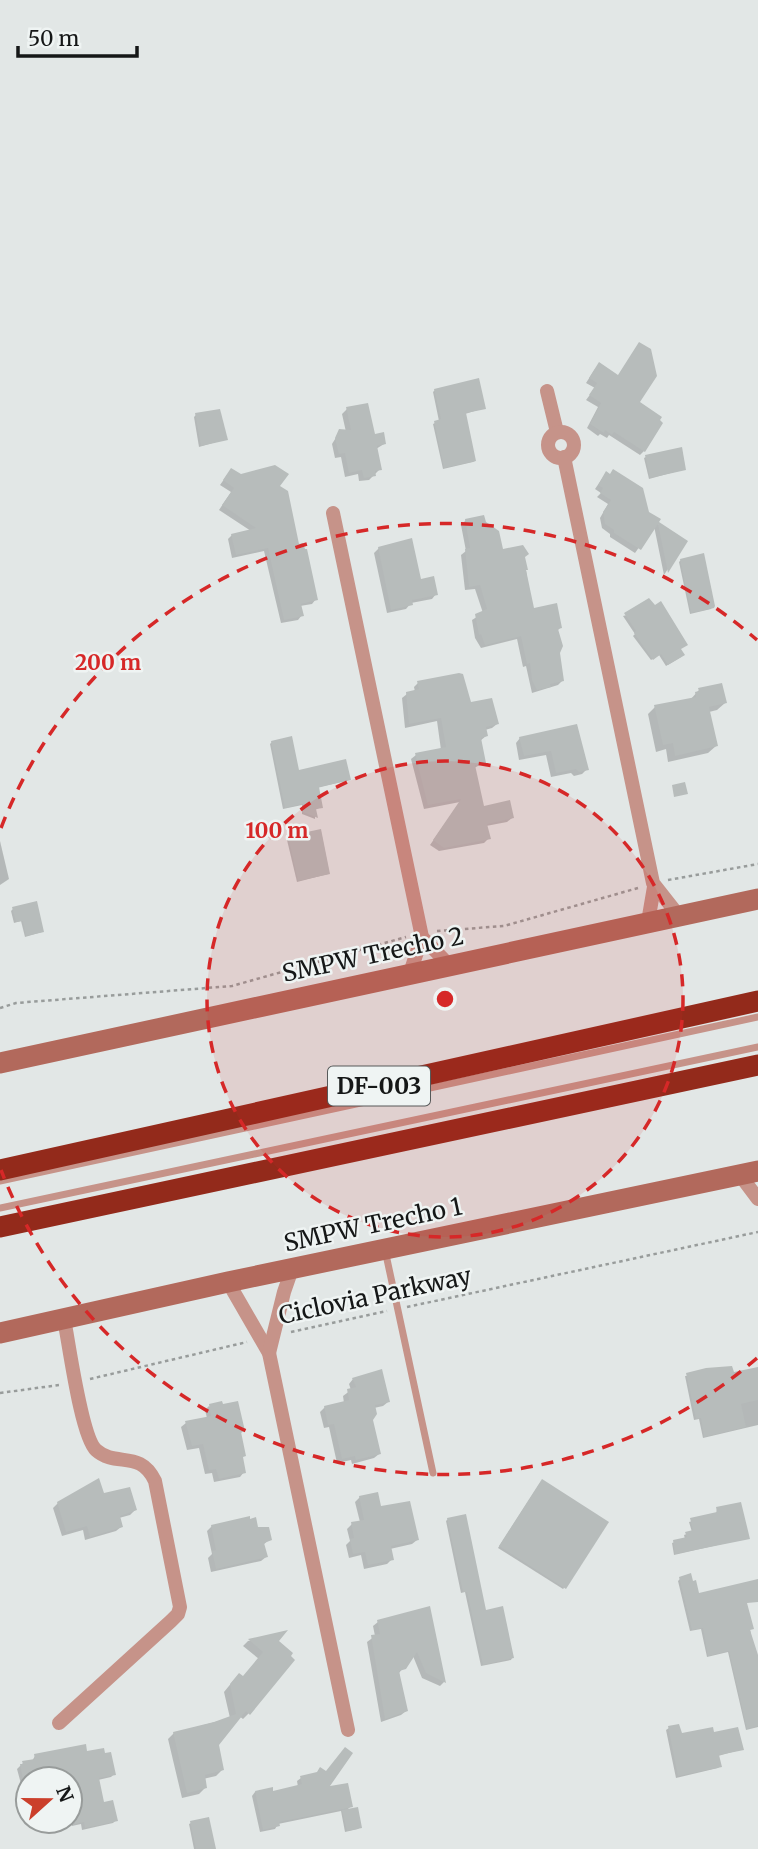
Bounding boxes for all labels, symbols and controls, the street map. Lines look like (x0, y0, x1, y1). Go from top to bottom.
scale bar (18, 14, 136, 58)
text: 50 m (28, 25, 79, 52)
text: 200 m (75, 649, 141, 676)
text: 100 m (246, 817, 308, 844)
street label: SMPW Trecho 2 (279, 920, 466, 989)
centre of rings (433, 987, 457, 1011)
road number: DF-003 (328, 1066, 430, 1106)
street label: SMPW Trecho 1 (281, 1190, 465, 1259)
street label: Ciclovia Parkway (276, 1260, 474, 1331)
north arrow (14, 1765, 84, 1835)
text: N (51, 1783, 79, 1805)

